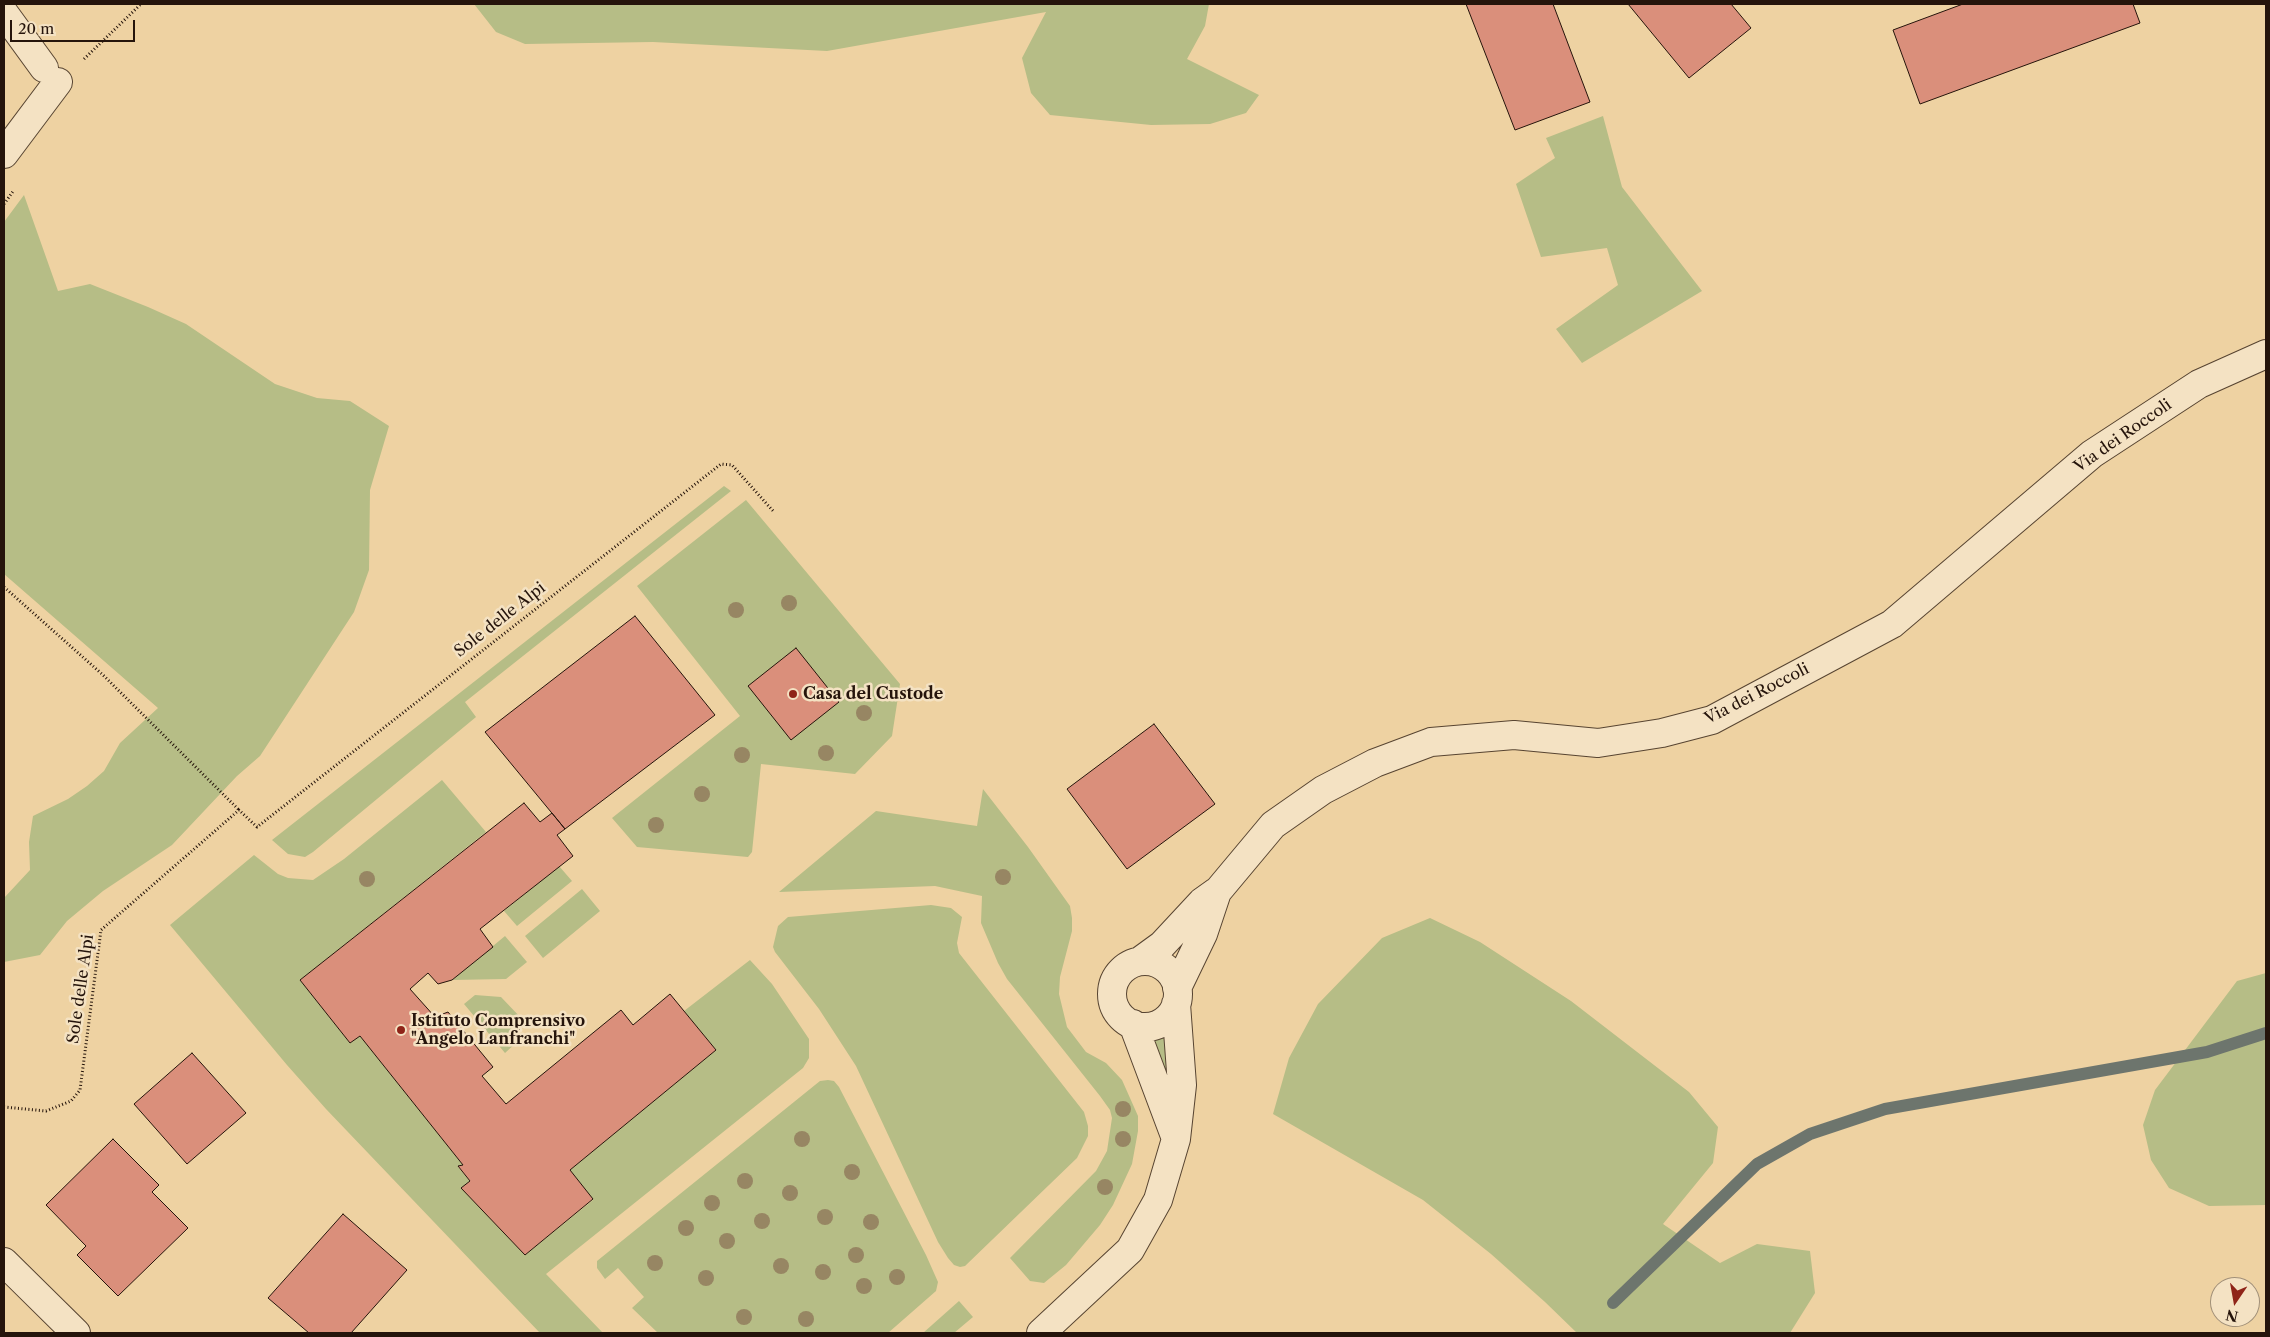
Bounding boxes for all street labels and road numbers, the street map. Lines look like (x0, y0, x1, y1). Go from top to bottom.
street label: Via dei Roccoli (2071, 395, 2175, 477)
street label: Sole delle Alpi (451, 579, 549, 661)
street label: Via dei Roccoli (1702, 659, 1812, 729)
street label: Sole delle Alpi (64, 933, 98, 1045)

